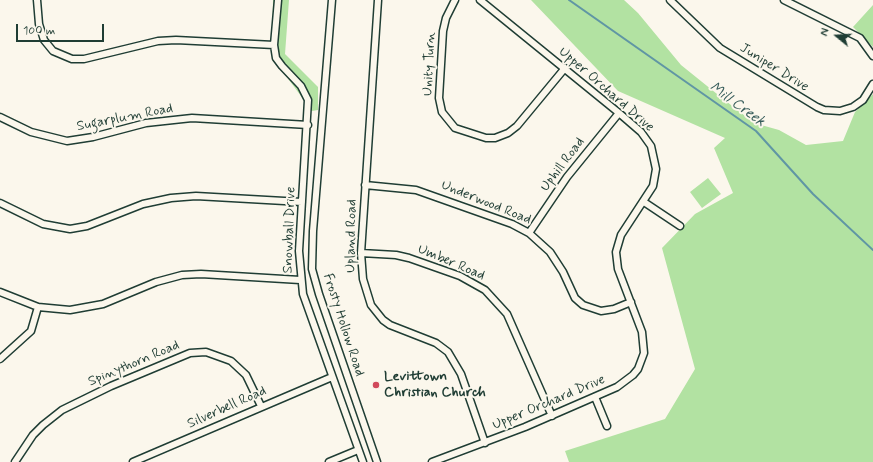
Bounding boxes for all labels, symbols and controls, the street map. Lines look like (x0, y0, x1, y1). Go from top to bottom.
scale bar (18, 16, 106, 42)
north arrow (817, 16, 857, 56)
text: 100 m (23, 23, 55, 39)
text: N (818, 27, 833, 38)
street label: Unity Turn (420, 32, 440, 96)
street label: Juniper Drive (736, 40, 812, 96)
street label: Upper Orchard Drive (555, 44, 657, 136)
water label: Mill Creek (706, 79, 768, 131)
street label: Sugarplum Road (75, 100, 175, 136)
street label: Uphill Road (537, 135, 589, 195)
street label: Underwood Road (439, 177, 533, 229)
street label: Snowball Drive (280, 186, 300, 274)
street label: Upland Road (343, 199, 361, 273)
street label: Umber Road (415, 241, 487, 285)
street label: Frosty Hollow Road (318, 271, 368, 379)
street label: Spinythorn Road (86, 337, 182, 391)
place label: Levittown Christian Church (384, 369, 486, 402)
street label: Upper Orchard Drive (490, 372, 608, 434)
marker: Levittown Christian Church (371, 380, 381, 390)
street label: Silverbell Road (185, 383, 269, 433)

